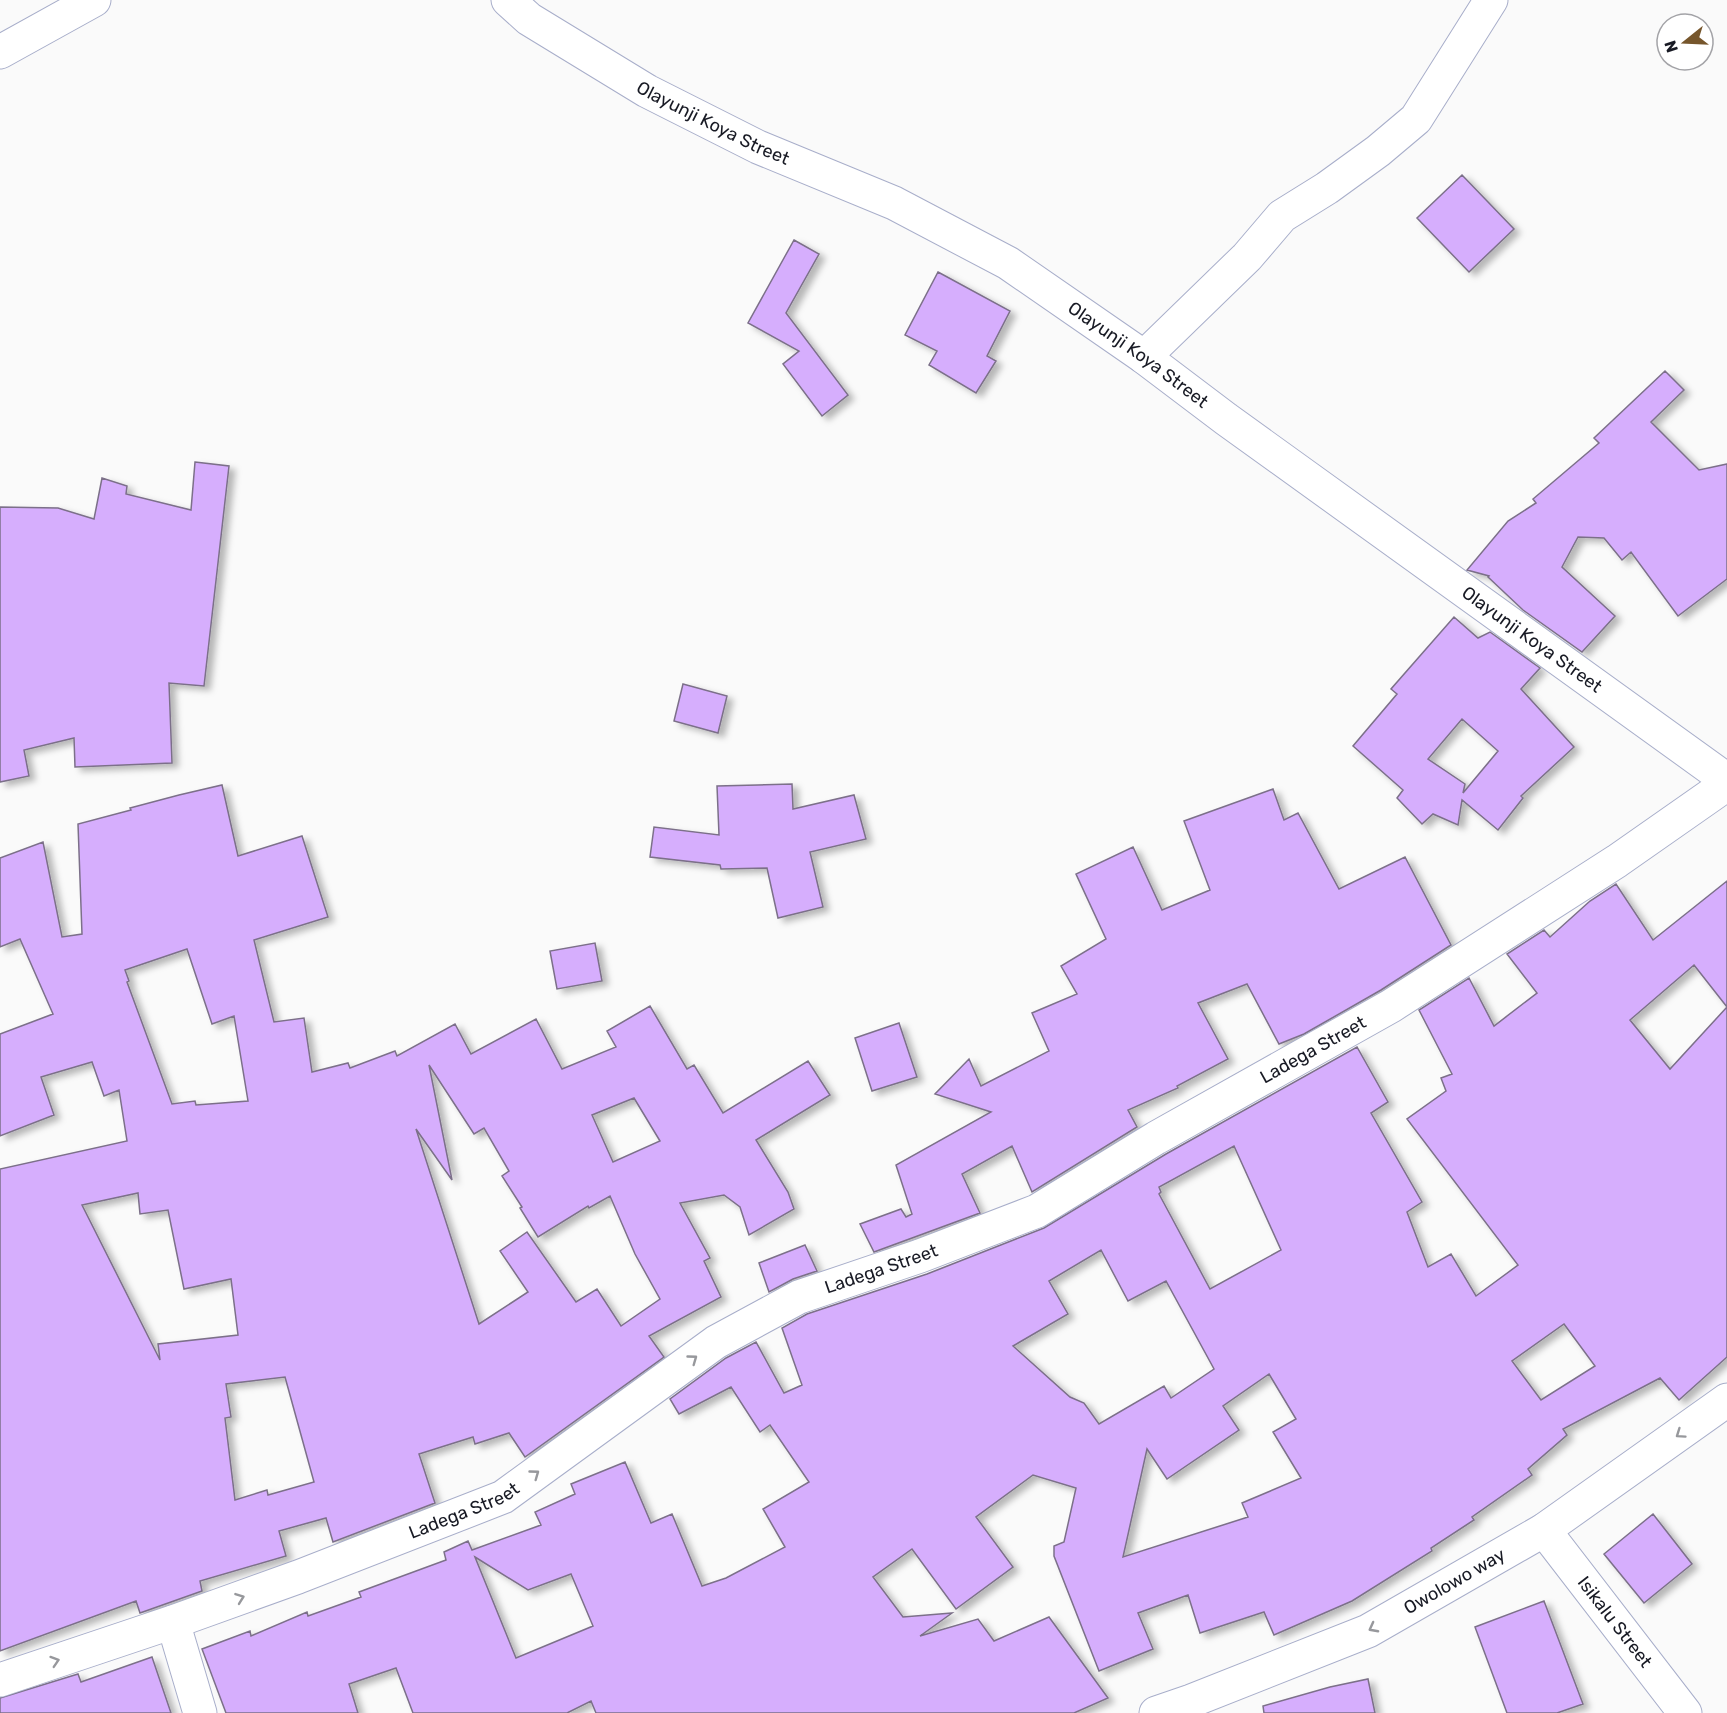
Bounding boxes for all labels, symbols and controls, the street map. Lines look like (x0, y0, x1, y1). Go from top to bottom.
north arrow (1655, 12, 1715, 72)
text: N (1660, 38, 1682, 55)
street label: Olayunji Koya Street (632, 76, 793, 170)
street label: Olayunji Koya Street (1064, 297, 1213, 413)
street label: Olayunji Koya Street (1457, 582, 1606, 697)
street label: Ladega Street (1256, 1011, 1370, 1088)
street label: Ladega Street (822, 1239, 941, 1299)
one-way arrow (686, 1356, 697, 1367)
one-way arrow (1675, 1427, 1686, 1438)
one-way arrow (528, 1470, 539, 1481)
street label: Ladega Street (405, 1478, 524, 1544)
street label: Owolowo way (1400, 1544, 1509, 1619)
street label: Isikalu Street (1573, 1572, 1657, 1672)
one-way arrow (234, 1592, 245, 1605)
one-way arrow (1369, 1621, 1379, 1632)
one-way arrow (50, 1656, 60, 1668)

